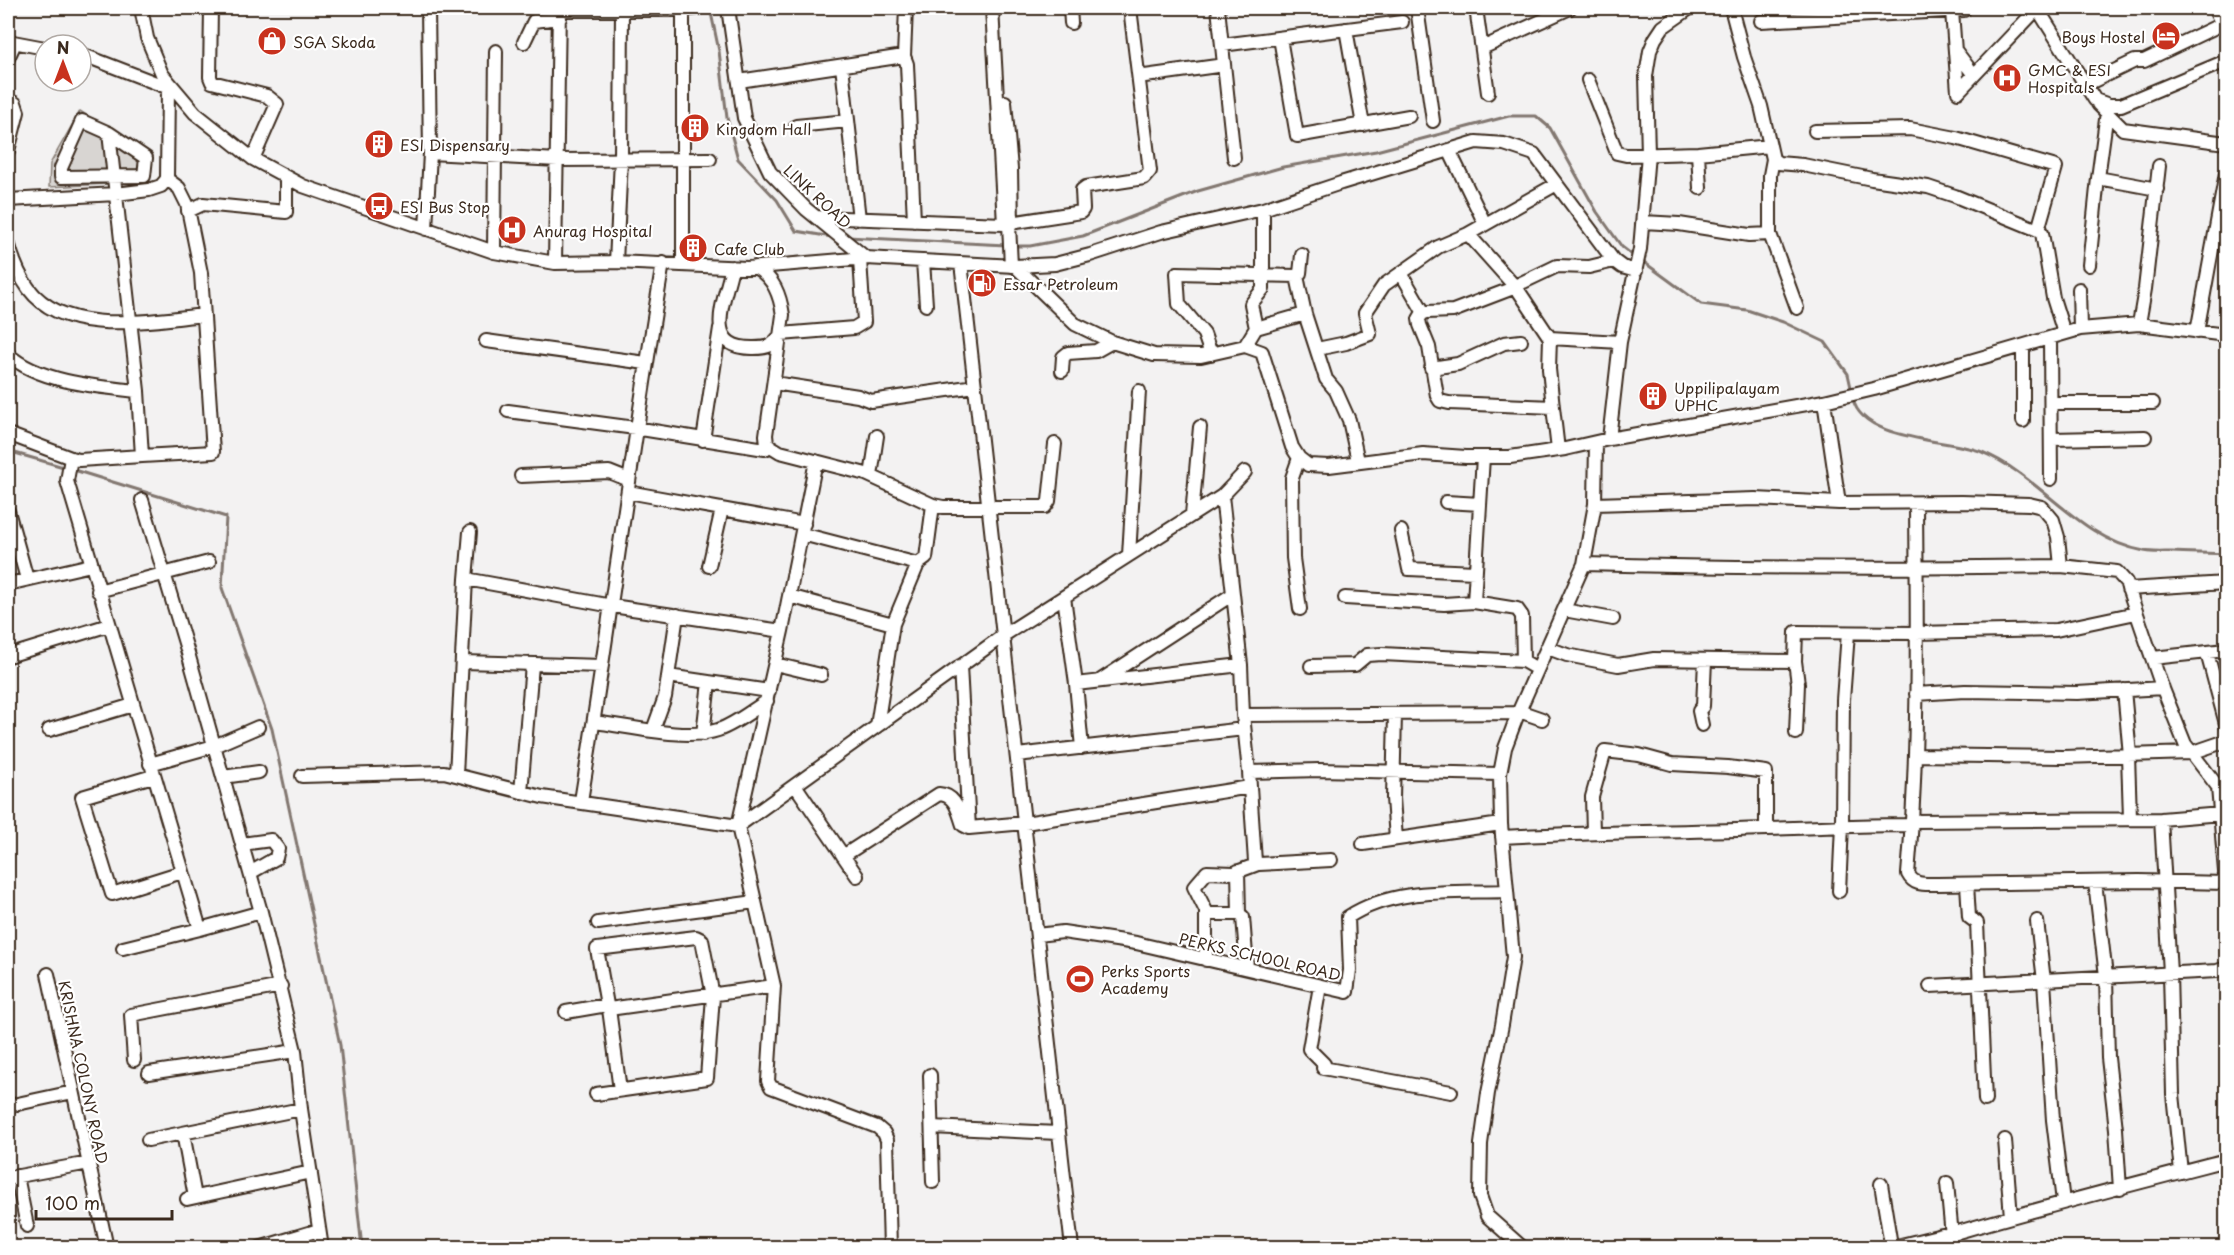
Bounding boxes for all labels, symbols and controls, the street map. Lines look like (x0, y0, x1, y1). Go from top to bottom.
hotel icon: Boys Hostel (2150, 20, 2182, 52)
shop icon: SGA Skoda (256, 25, 288, 57)
place label: Boys Hostel (2061, 25, 2145, 48)
place label: SGA Skoda (293, 30, 376, 53)
north arrow (33, 33, 93, 93)
text: N (57, 35, 69, 59)
place label: GMC & ESI Hospitals (2028, 58, 2111, 98)
hospital icon: GMC & ESI Hospitals (1991, 62, 2023, 94)
building icon: Kingdom Hall (679, 112, 711, 144)
place label: Kingdom Hall (716, 117, 811, 140)
building icon: ESI Dispensary (363, 128, 395, 160)
place label: ESI Dispensary (400, 133, 510, 156)
street label: LINK ROAD (779, 158, 857, 234)
bus stop icon: ESI Bus Stop (363, 190, 395, 222)
place label: ESI Bus Stop (400, 195, 490, 218)
hospital icon: Anurag Hospital (496, 214, 528, 246)
place label: Anurag Hospital (533, 219, 652, 242)
building icon: Cafe Club (677, 232, 709, 264)
place label: Cafe Club (714, 237, 785, 260)
fuel station icon: Essar Petroleum (966, 267, 998, 299)
place label: Essar Petroleum (1003, 272, 1119, 295)
place label: Uppilipalayam UPHC (1674, 376, 1780, 416)
building icon: Uppilipalayam UPHC (1637, 380, 1669, 412)
street label: PERKS SCHOOL ROAD (1177, 926, 1343, 986)
place label: Perks Sports Academy (1101, 959, 1190, 999)
sports icon: Perks Sports Academy (1064, 963, 1096, 995)
street label: KRISHNA COLONY ROAD (53, 978, 115, 1166)
scale bar (36, 1183, 172, 1221)
text: 100 m (45, 1189, 100, 1216)

